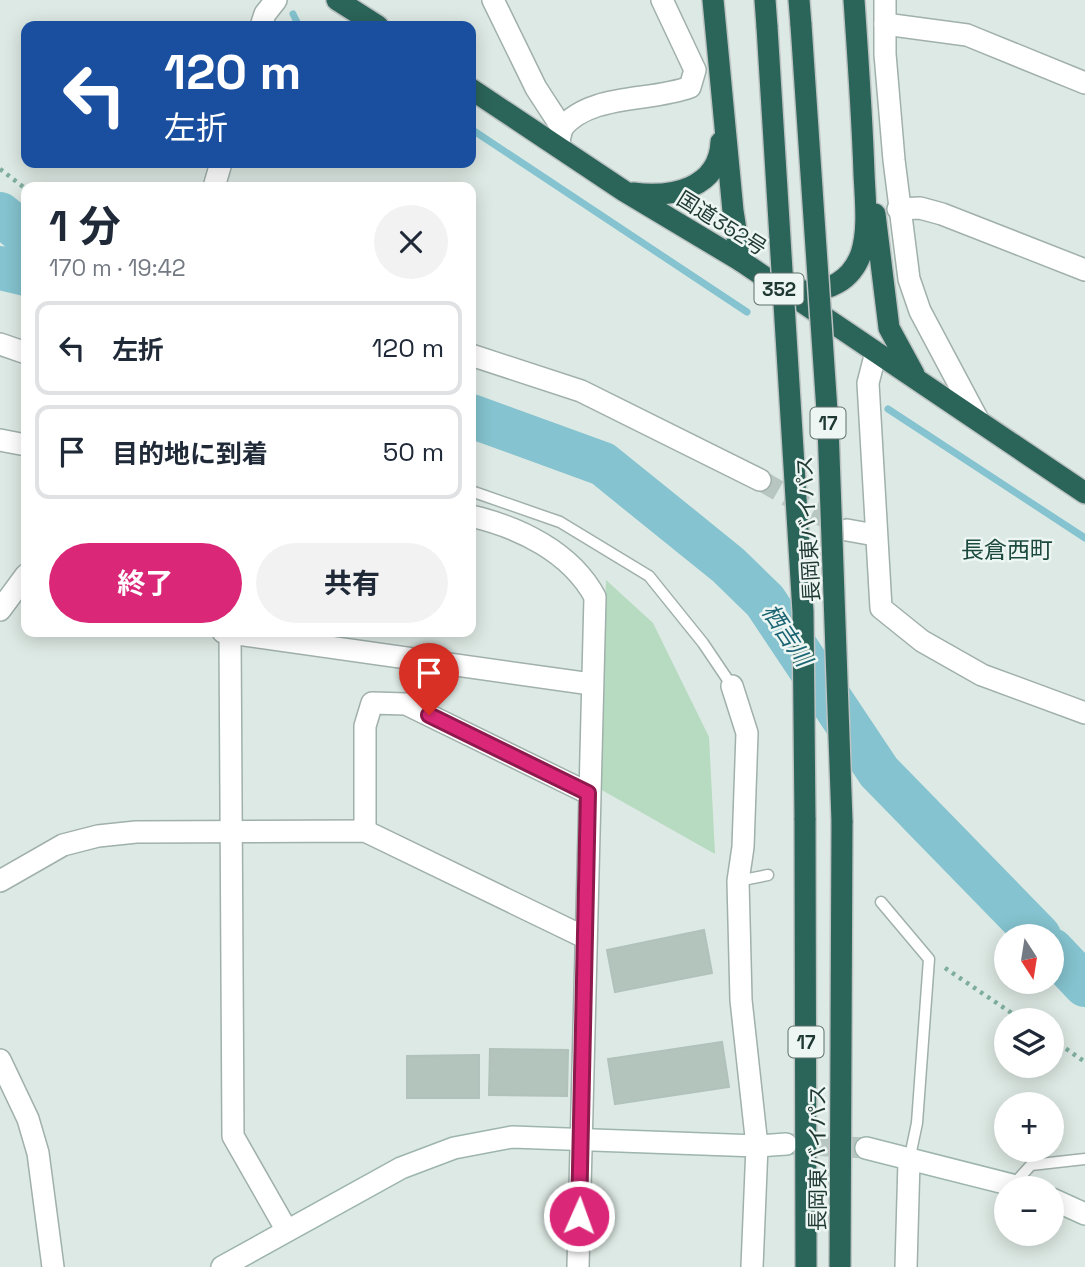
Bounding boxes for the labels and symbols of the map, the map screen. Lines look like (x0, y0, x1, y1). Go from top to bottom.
street label: 国道352号 (672, 185, 772, 261)
road number: 352 (754, 274, 804, 304)
road number: 17 (810, 408, 846, 438)
street label: 長岡東バイパス (791, 455, 825, 603)
district label: 長倉西町 (961, 535, 1053, 565)
water label: 栖吉川 (755, 598, 820, 674)
pin (399, 643, 459, 715)
north arrow (994, 924, 1064, 994)
road number: 17 (788, 1026, 824, 1058)
street label: 長岡東バイパス (804, 1085, 831, 1231)
position arrow (542, 1179, 616, 1253)

